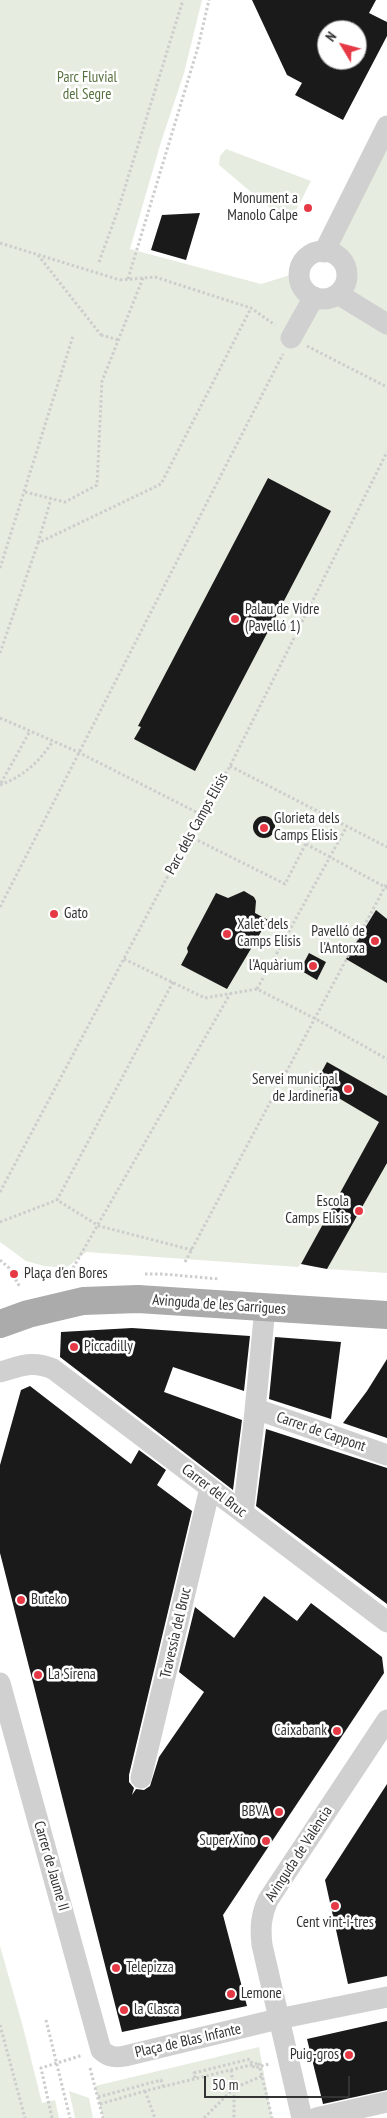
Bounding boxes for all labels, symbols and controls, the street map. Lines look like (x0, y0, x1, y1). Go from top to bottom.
north arrow (317, 20, 367, 70)
text: N (321, 28, 340, 45)
park label: Parc Fluvial del Segre (57, 69, 117, 104)
place label: Monument a Manolo Calpe (227, 190, 298, 225)
marker: Monument a Manolo Calpe (302, 202, 314, 214)
place label: Palau de Vidre (Pavelló 1) (245, 601, 319, 636)
marker: Palau de Vidre (Pavelló 1) (229, 613, 241, 625)
street label: Parc dels Camps Elisis (162, 770, 232, 878)
place label: Glorieta dels Camps Elisis (274, 810, 339, 845)
marker: Glorieta dels Camps Elisis (258, 822, 270, 834)
place label: Gato (64, 905, 88, 923)
marker: Gato (48, 908, 60, 920)
place label: Xalet dels Camps Elisis (237, 916, 301, 951)
place label: Pavelló de l'Antorxa (311, 923, 365, 958)
marker: Xalet dels Camps Elisis (221, 928, 233, 940)
marker: Pavelló de l'Antorxa (369, 935, 381, 947)
place label: l'Aquàrium (249, 957, 303, 975)
marker: l'Aquàrium (307, 960, 319, 972)
place label: Servei municipal de Jardineria (252, 1071, 338, 1106)
marker: Servei municipal de Jardineria (342, 1083, 354, 1095)
place label: Escola Camps Elisis (285, 1193, 349, 1228)
marker: Escola Camps Elisis (353, 1205, 365, 1217)
place label: Plaça d'en Bores (24, 1265, 108, 1283)
marker: Plaça d'en Bores (8, 1268, 20, 1280)
street label: Avinguda de les Garrigues (152, 1291, 286, 1319)
place label: Piccadilly (84, 1338, 133, 1356)
marker: Piccadilly (68, 1341, 80, 1353)
street label: Carrer de Cappont (274, 1408, 368, 1456)
street label: Carrer del Bruc (178, 1461, 250, 1521)
street label: Travessia del Bruc (157, 1586, 195, 1680)
place label: Buteko (31, 1591, 67, 1609)
marker: Buteko (15, 1594, 27, 1606)
place label: La Sirena (48, 1666, 96, 1684)
marker: La Sirena (32, 1669, 44, 1681)
place label: Caixabank (274, 1722, 327, 1740)
marker: Caixabank (331, 1725, 343, 1737)
place label: BBVA (241, 1803, 269, 1821)
street label: Avinguda de València (261, 1803, 337, 1905)
marker: BBVA (273, 1806, 285, 1818)
street label: Carrer de Jaume II (30, 1819, 72, 1913)
place label: Super Xino (199, 1832, 256, 1850)
marker: Super Xino (260, 1835, 272, 1847)
marker: Cent vint-i-tres (329, 1900, 341, 1912)
place label: Cent vint-i-tres (296, 1914, 374, 1932)
place label: Telepizza (126, 1959, 174, 1977)
marker: Telepizza (110, 1962, 122, 1974)
place label: Lemone (241, 1985, 282, 2003)
marker: Lemone (225, 1988, 237, 2000)
place label: la Clasca (134, 2001, 179, 2019)
marker: la Clasca (118, 2004, 130, 2016)
street label: Plaça de Blas Infante (133, 2020, 243, 2062)
place label: Puig-gros (290, 2046, 339, 2064)
marker: Puig-gros (343, 2049, 355, 2061)
scale bar (207, 2066, 353, 2098)
text: 50 m (212, 2075, 238, 2094)

